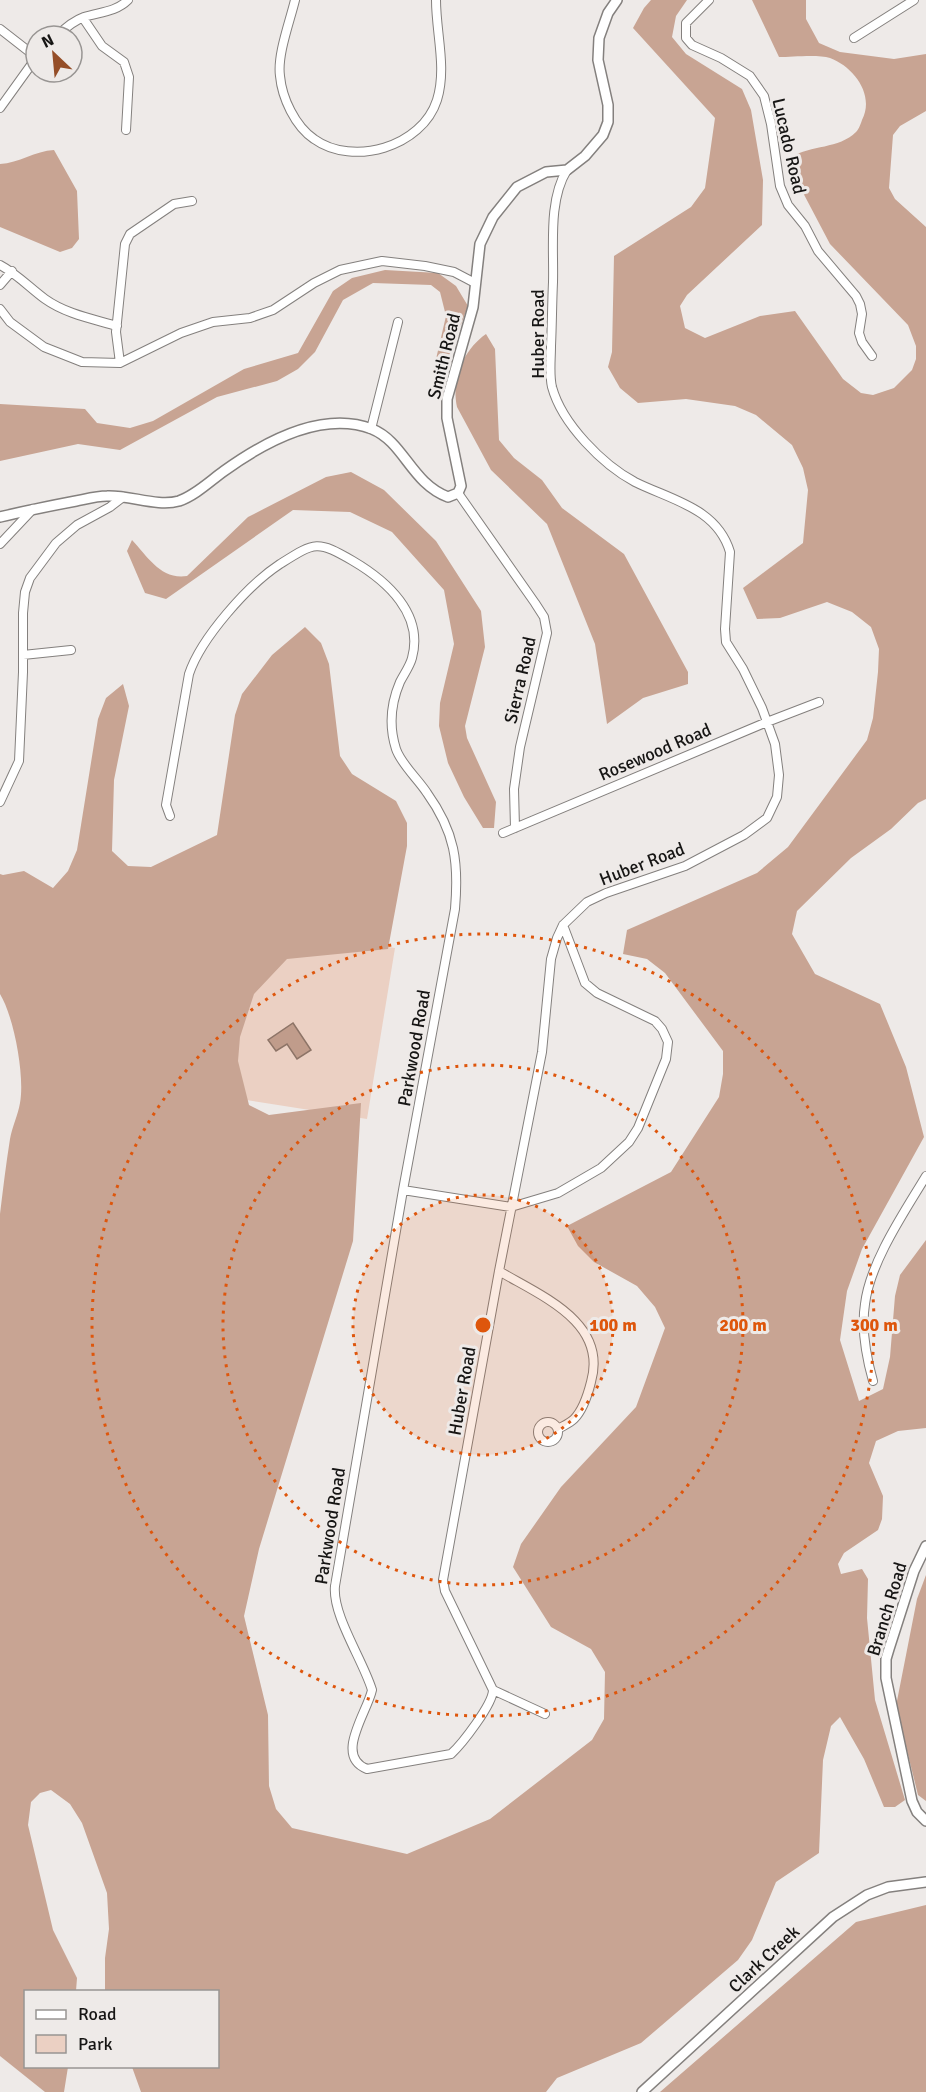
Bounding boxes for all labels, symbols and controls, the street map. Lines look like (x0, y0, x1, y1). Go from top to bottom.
north arrow (24, 24, 84, 84)
text: N (38, 30, 57, 53)
street label: Lucado Road (767, 96, 811, 196)
street label: Huber Road (527, 289, 549, 379)
street label: Smith Road (423, 311, 465, 401)
street label: Sierra Road (499, 634, 541, 726)
street label: Rosewood Road (595, 718, 715, 786)
street label: Huber Road (596, 838, 688, 890)
street label: Parkwood Road (393, 988, 435, 1108)
text: 100 m (589, 1314, 637, 1336)
text: 200 m (719, 1314, 767, 1336)
text: 300 m (850, 1314, 898, 1336)
centre of rings (473, 1315, 493, 1335)
street label: Huber Road (443, 1345, 481, 1437)
street label: Parkwood Road (310, 1466, 350, 1586)
street label: Branch Road (862, 1559, 912, 1659)
street label: Clark Creek (724, 1921, 804, 1997)
legend (24, 1990, 219, 2068)
text: Road (78, 2003, 117, 2025)
text: Park (78, 2033, 113, 2055)

